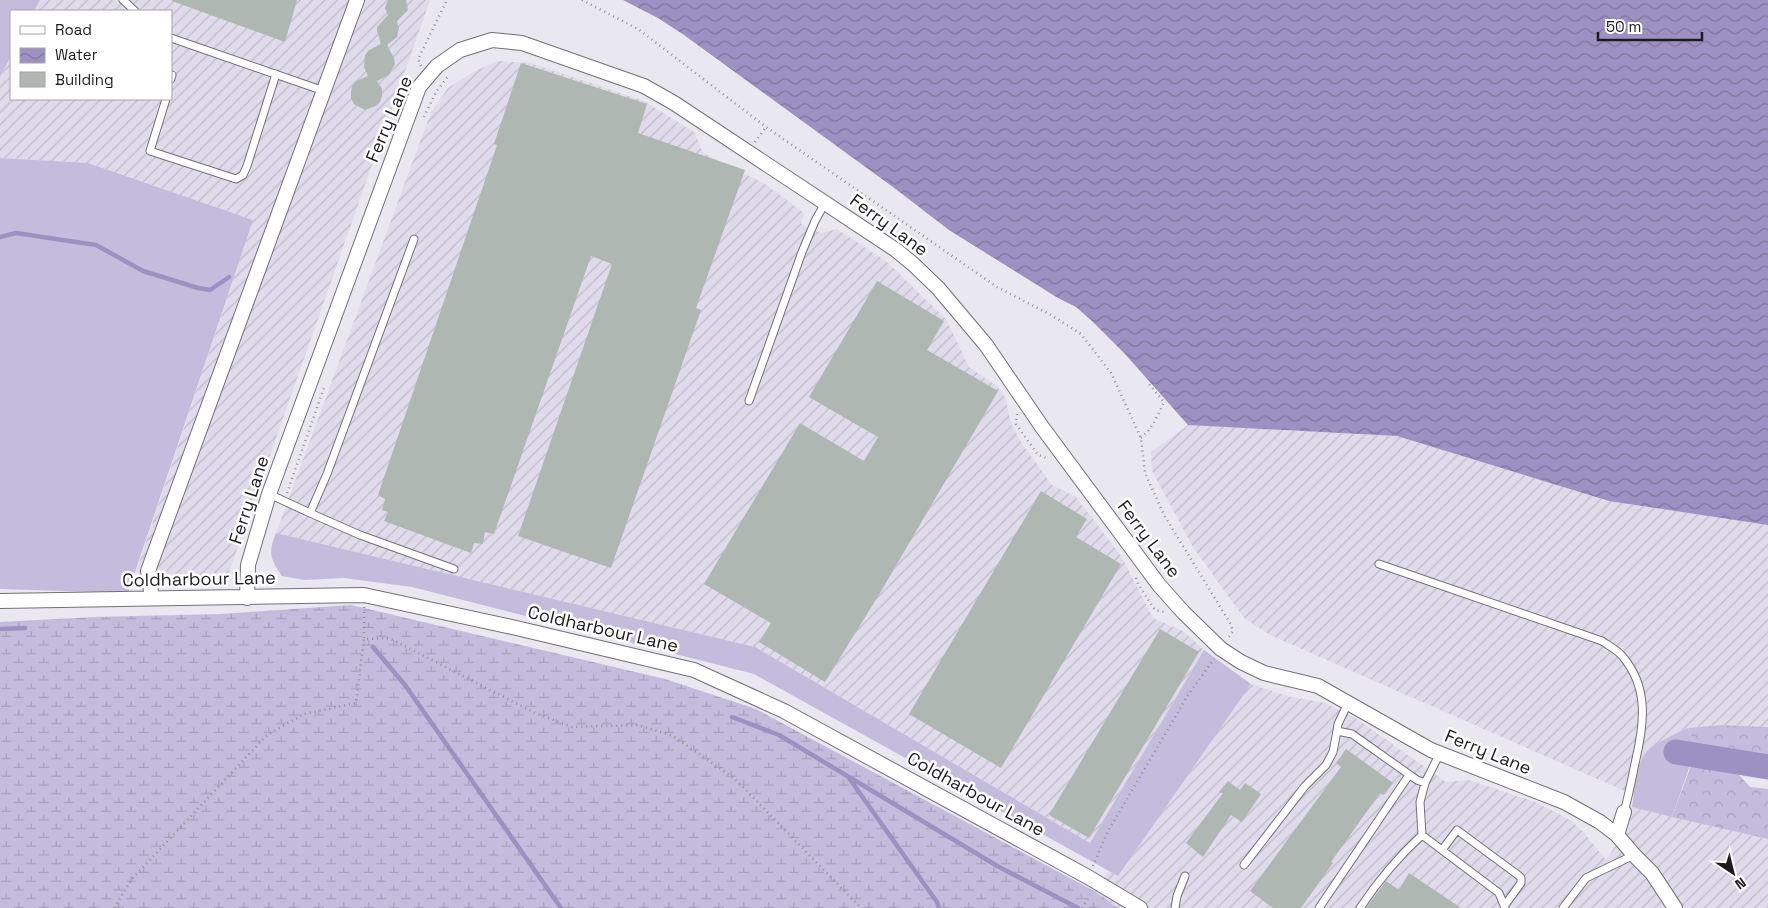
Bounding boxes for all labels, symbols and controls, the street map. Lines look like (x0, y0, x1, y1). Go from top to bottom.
legend (10, 10, 172, 100)
scale bar (1598, 10, 1702, 42)
text: 50 m (1606, 17, 1641, 36)
text: Road (55, 20, 92, 39)
text: Water (55, 45, 98, 64)
text: Building (55, 70, 114, 89)
street label: Ferry Lane (360, 72, 417, 165)
street label: Ferry Lane (846, 188, 933, 261)
street label: Ferry Lane (223, 453, 274, 547)
street label: Ferry Lane (1113, 495, 1186, 582)
street label: Coldharbour Lane (122, 566, 276, 591)
street label: Coldharbour Lane (526, 600, 681, 657)
street label: Ferry Lane (1442, 724, 1535, 779)
street label: Coldharbour Lane (903, 746, 1049, 841)
north arrow (1708, 848, 1758, 898)
text: N (1731, 874, 1749, 894)

